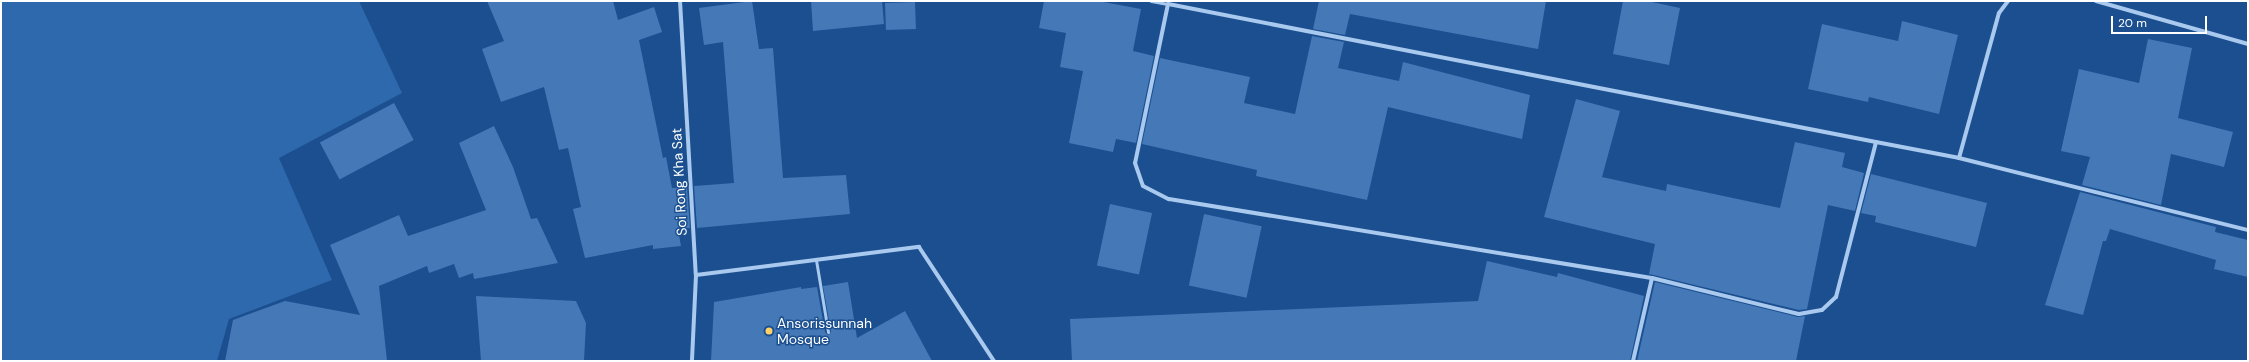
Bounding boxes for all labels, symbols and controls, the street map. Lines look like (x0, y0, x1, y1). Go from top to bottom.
scale bar (2113, 8, 2209, 34)
text: 20 m (2118, 15, 2147, 31)
street label: Soi Rong Kha Sat (668, 128, 690, 236)
place label: Ansorissunnah Mosque (777, 315, 872, 348)
marker: Ansorissunnah Mosque (764, 326, 774, 336)

